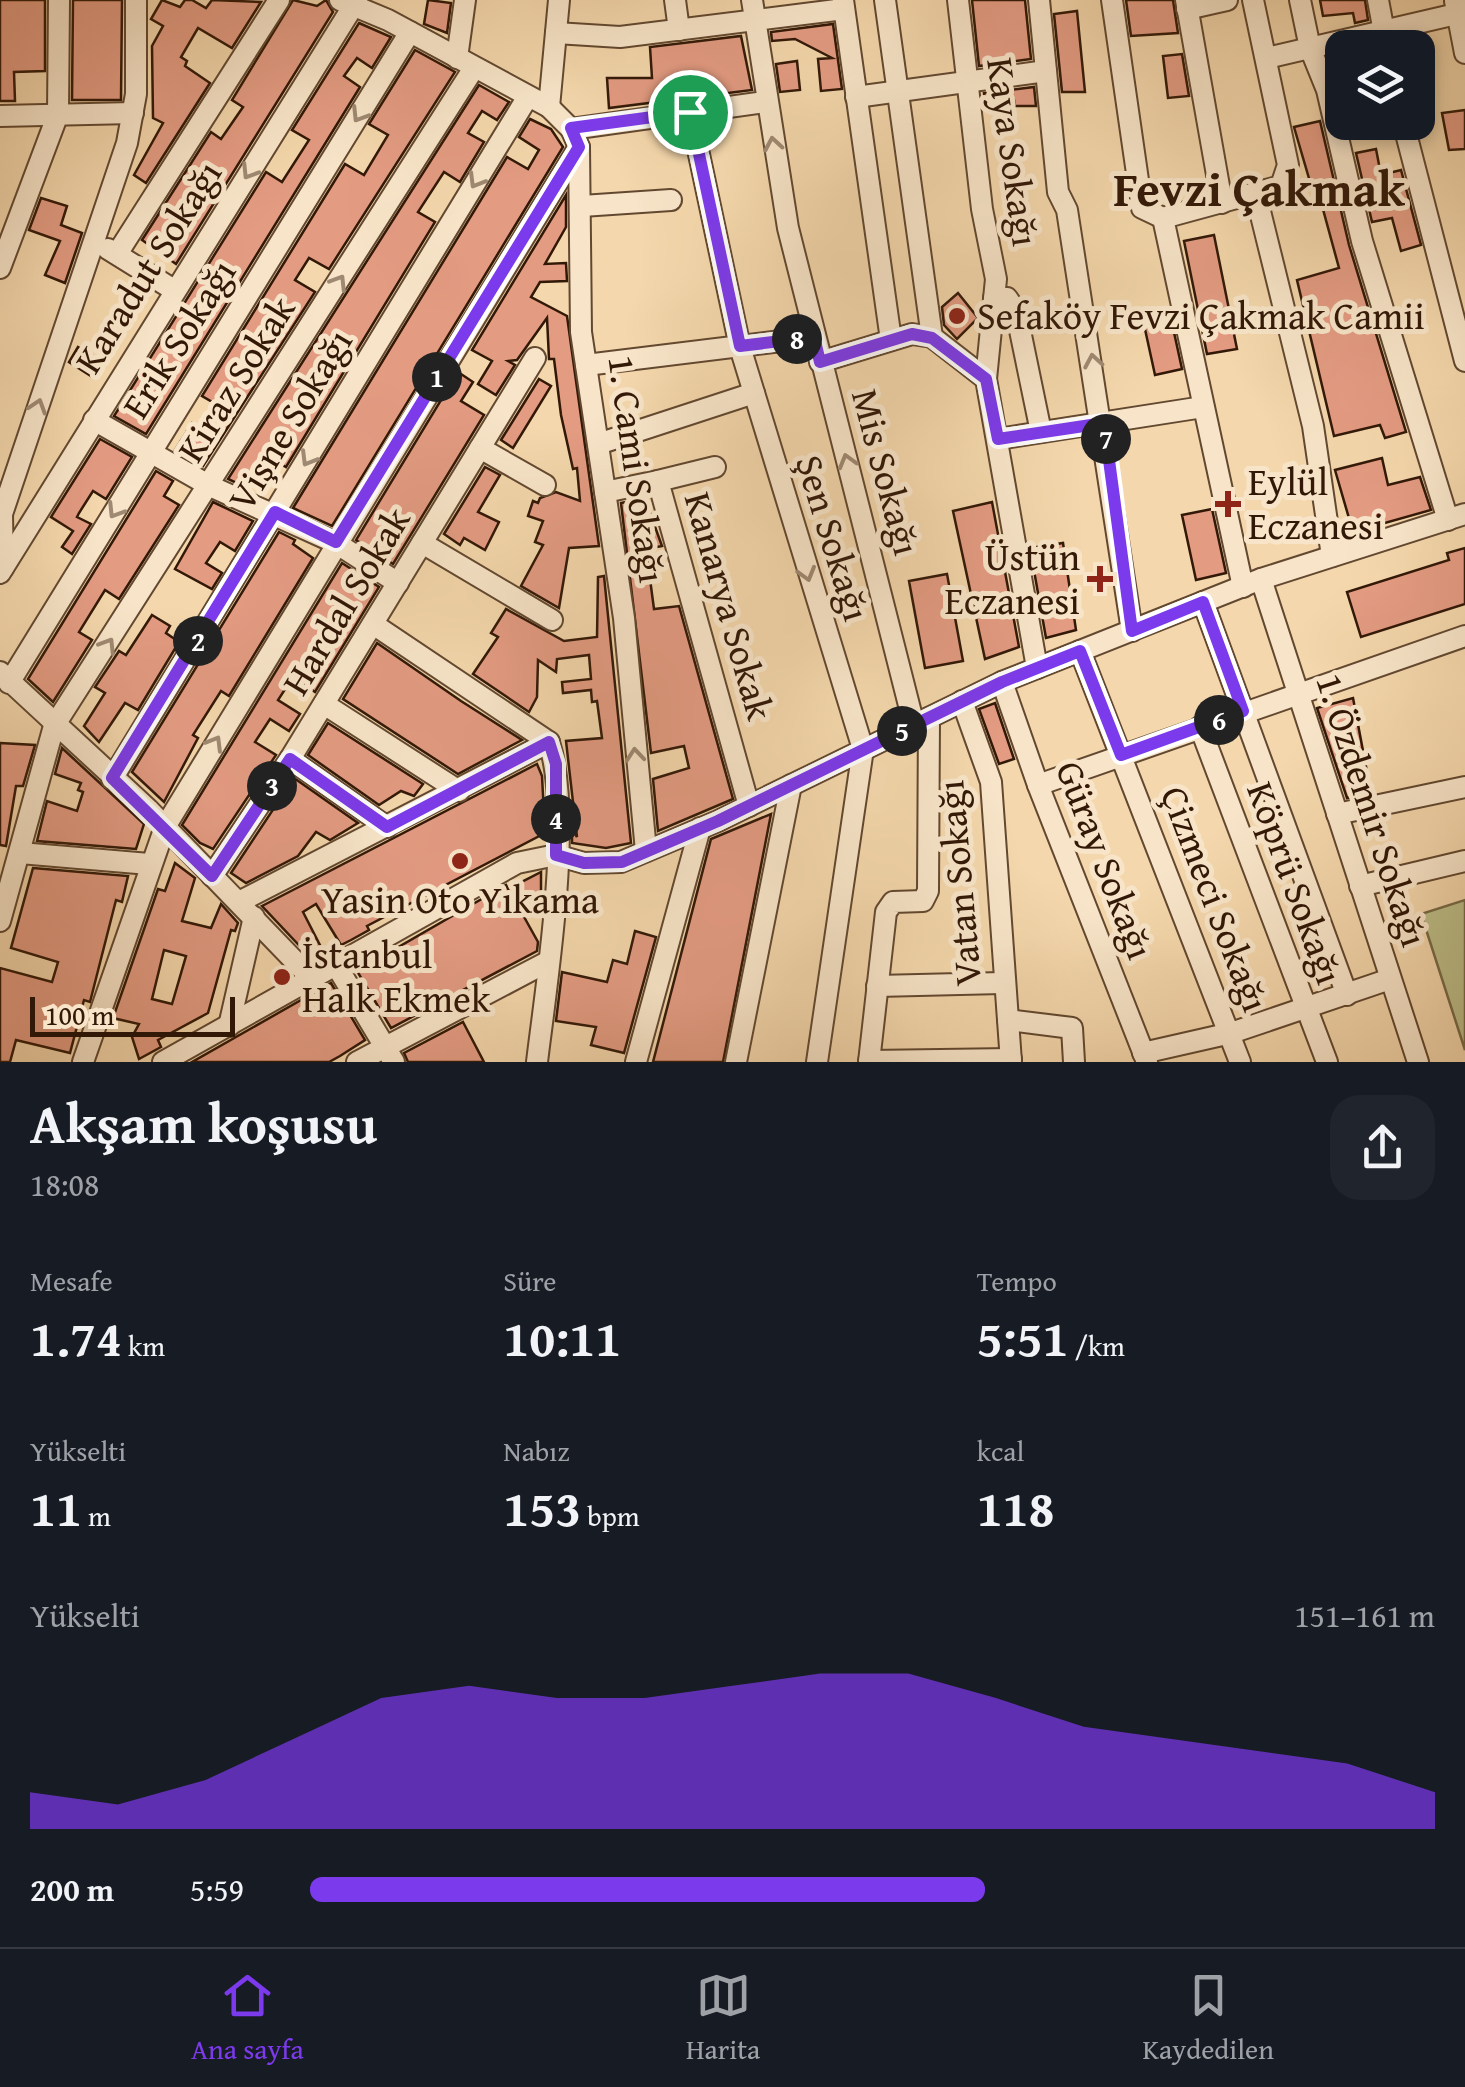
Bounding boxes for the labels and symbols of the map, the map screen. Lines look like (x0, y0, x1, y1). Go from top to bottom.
street label: Kaya Sokağı (973, 54, 1055, 250)
pin (648, 70, 733, 155)
one-way arrow (352, 104, 371, 122)
one-way arrow (763, 136, 784, 153)
street label: Karadut Sokağı (60, 149, 235, 384)
district label: Fevzi Çakmak (1113, 153, 1405, 224)
one-way arrow (243, 161, 262, 179)
one-way arrow (469, 170, 488, 188)
street label: Erik Sokağı (107, 248, 249, 429)
one-way arrow (327, 275, 346, 293)
street label: Kiraz Sokak (162, 284, 309, 472)
place label: Sefaköy Fevzi Çakmak Camii (977, 287, 1425, 343)
marker: Sefaköy Fevzi Çakmak Camii (946, 305, 968, 327)
pin: 8 (772, 314, 822, 364)
street label: Vişne Sokağı (213, 318, 365, 521)
street label: 1. Cami Sokağı (594, 351, 682, 586)
pin: 1 (412, 352, 462, 402)
one-way arrow (1083, 353, 1104, 369)
street label: Mis Sokağı (838, 382, 936, 561)
one-way arrow (26, 398, 46, 415)
pin: 7 (1081, 414, 1131, 464)
one-way arrow (301, 448, 320, 466)
street label: Şen Sokağı (782, 448, 886, 628)
one-way arrow (838, 452, 859, 470)
place label: Eylül Eczanesi (1248, 453, 1384, 553)
street label: Kanarya Sokak (671, 485, 789, 727)
marker: Eylül Eczanesi (1217, 493, 1239, 515)
street label: Hardal Sokak (267, 495, 424, 705)
one-way arrow (108, 500, 127, 518)
place label: Üstün Eczanesi (944, 528, 1080, 628)
one-way arrow (795, 565, 816, 582)
marker: Üstün Eczanesi (1089, 568, 1111, 590)
pin: 2 (173, 616, 223, 666)
one-way arrow (96, 638, 115, 656)
street label: 1. Özdemir Sokağı (1302, 666, 1443, 954)
pin: 6 (1194, 695, 1244, 745)
pin: 5 (877, 706, 927, 756)
one-way arrow (203, 736, 222, 754)
one-way arrow (625, 746, 646, 762)
street label: Güray Sokağı (1042, 752, 1169, 967)
pin: 3 (247, 761, 297, 811)
street label: Köprü Sokağı (1233, 774, 1358, 992)
street label: Vatan Sokağı (921, 778, 995, 988)
street label: Çizmeci Sokağı (1147, 778, 1285, 1020)
pin: 4 (531, 794, 581, 844)
marker: Yasin Oto Yıkama (449, 850, 471, 872)
place label: Yasin Oto Yıkama (321, 871, 599, 927)
place label: İstanbul Halk Ekmek (302, 926, 491, 1026)
marker: İstanbul Halk Ekmek (271, 966, 293, 988)
scale bar (30, 992, 235, 1036)

